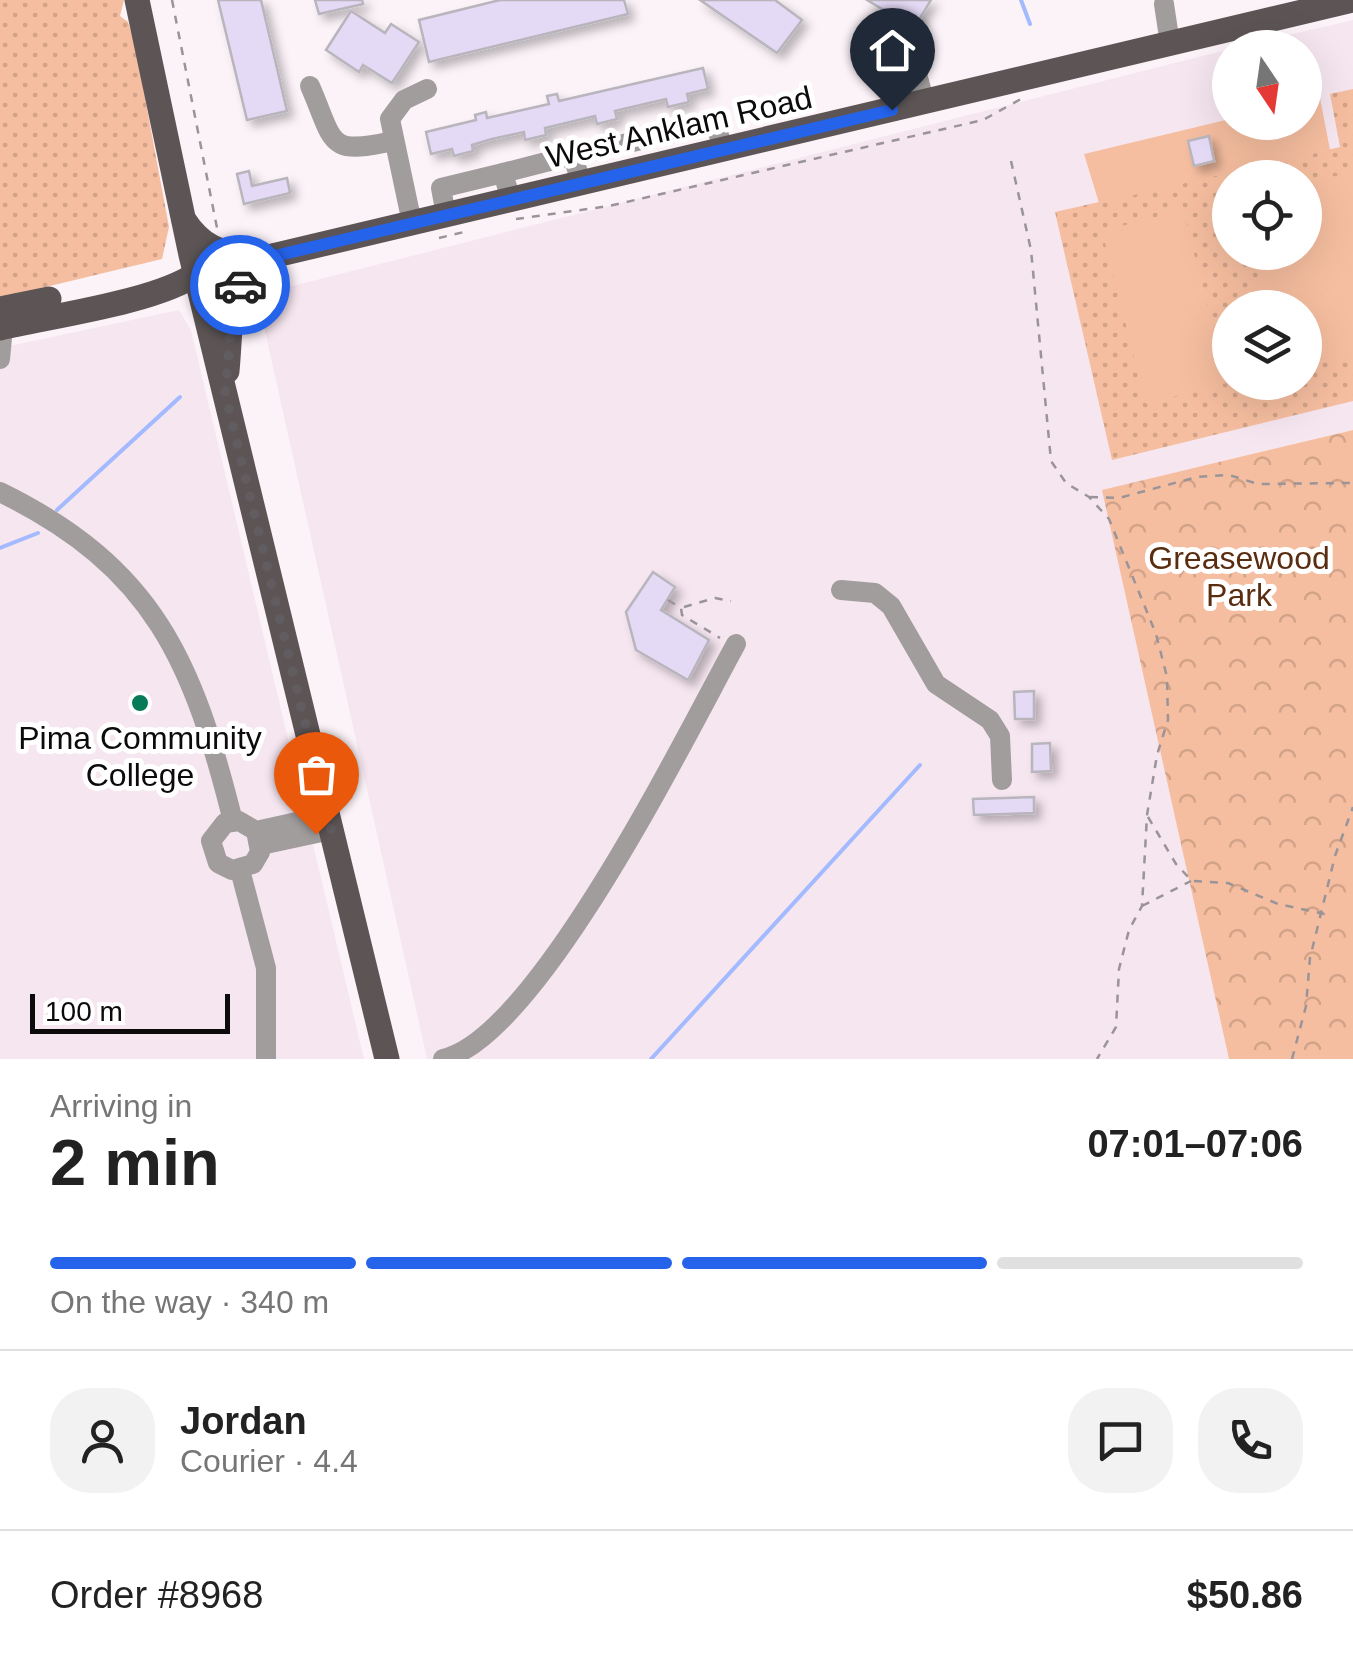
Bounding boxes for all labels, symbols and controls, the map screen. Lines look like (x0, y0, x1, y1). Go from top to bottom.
pin (850, 8, 935, 111)
icon: home (865, 23, 920, 78)
north arrow (1212, 30, 1322, 140)
map controls (1212, 30, 1322, 400)
street label: West Anklam Road (543, 79, 815, 175)
button: locate (1212, 160, 1322, 270)
courier (190, 235, 290, 335)
icon: car (213, 258, 268, 313)
button: layers (1212, 290, 1322, 400)
park label: Greasewood Park (1148, 540, 1330, 613)
marker: Pima Community College (129, 692, 151, 714)
place label: Pima Community College (18, 720, 262, 793)
pin (274, 732, 359, 835)
icon: bag (289, 747, 344, 802)
scale bar (30, 989, 230, 1034)
text: 100 m (45, 996, 123, 1027)
text: Arriving in (50, 1088, 192, 1124)
text: 07:01–07:06 (1087, 1123, 1303, 1165)
text: 2 min (50, 1126, 220, 1199)
text: On the way · 340 m (50, 1284, 329, 1320)
button: person (50, 1388, 155, 1493)
button: chat (1068, 1388, 1173, 1493)
button: phone (1198, 1388, 1303, 1493)
text: Jordan (180, 1400, 307, 1442)
text: Courier · 4.4 (180, 1443, 358, 1479)
text: Order #8968 (50, 1574, 263, 1616)
text: $50.86 (1187, 1574, 1303, 1616)

